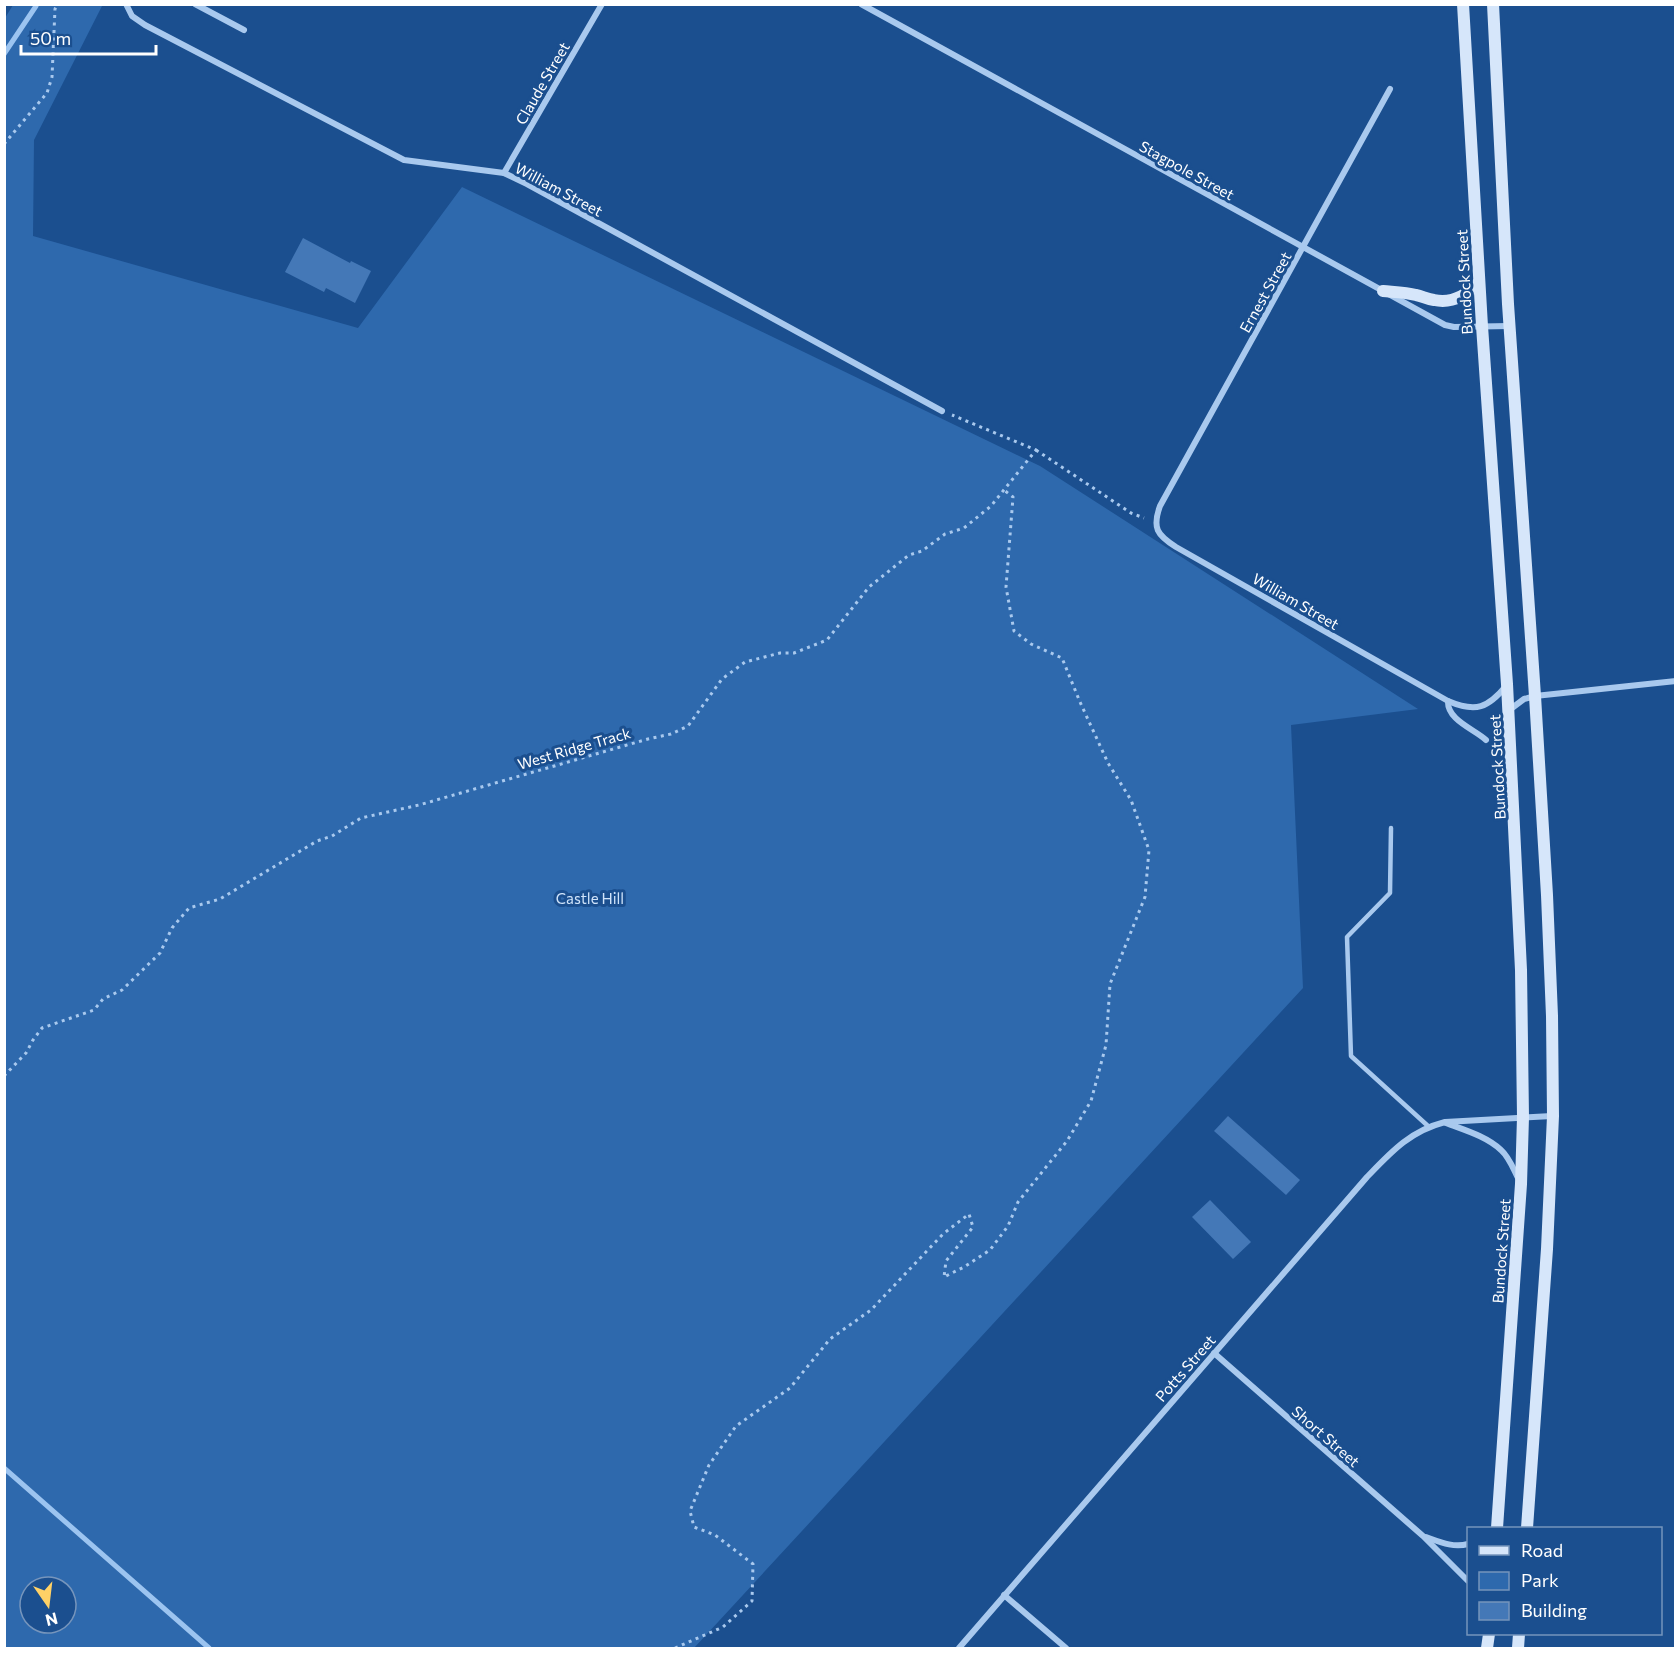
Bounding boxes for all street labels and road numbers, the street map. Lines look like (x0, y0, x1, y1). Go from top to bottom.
street label: Claude Street (511, 39, 573, 127)
street label: Stagpole Street (1136, 137, 1238, 203)
street label: William Street (512, 158, 606, 220)
street label: Bundock Street (1452, 229, 1476, 335)
street label: Ernest Street (1235, 248, 1295, 336)
street label: William Street (1250, 569, 1342, 633)
street label: Bundock Street (1485, 714, 1509, 820)
street label: West Ridge Track (515, 723, 633, 773)
street label: Bundock Street (1488, 1198, 1514, 1304)
street label: Potts Street (1151, 1331, 1219, 1405)
street label: Short Street (1288, 1402, 1364, 1470)

